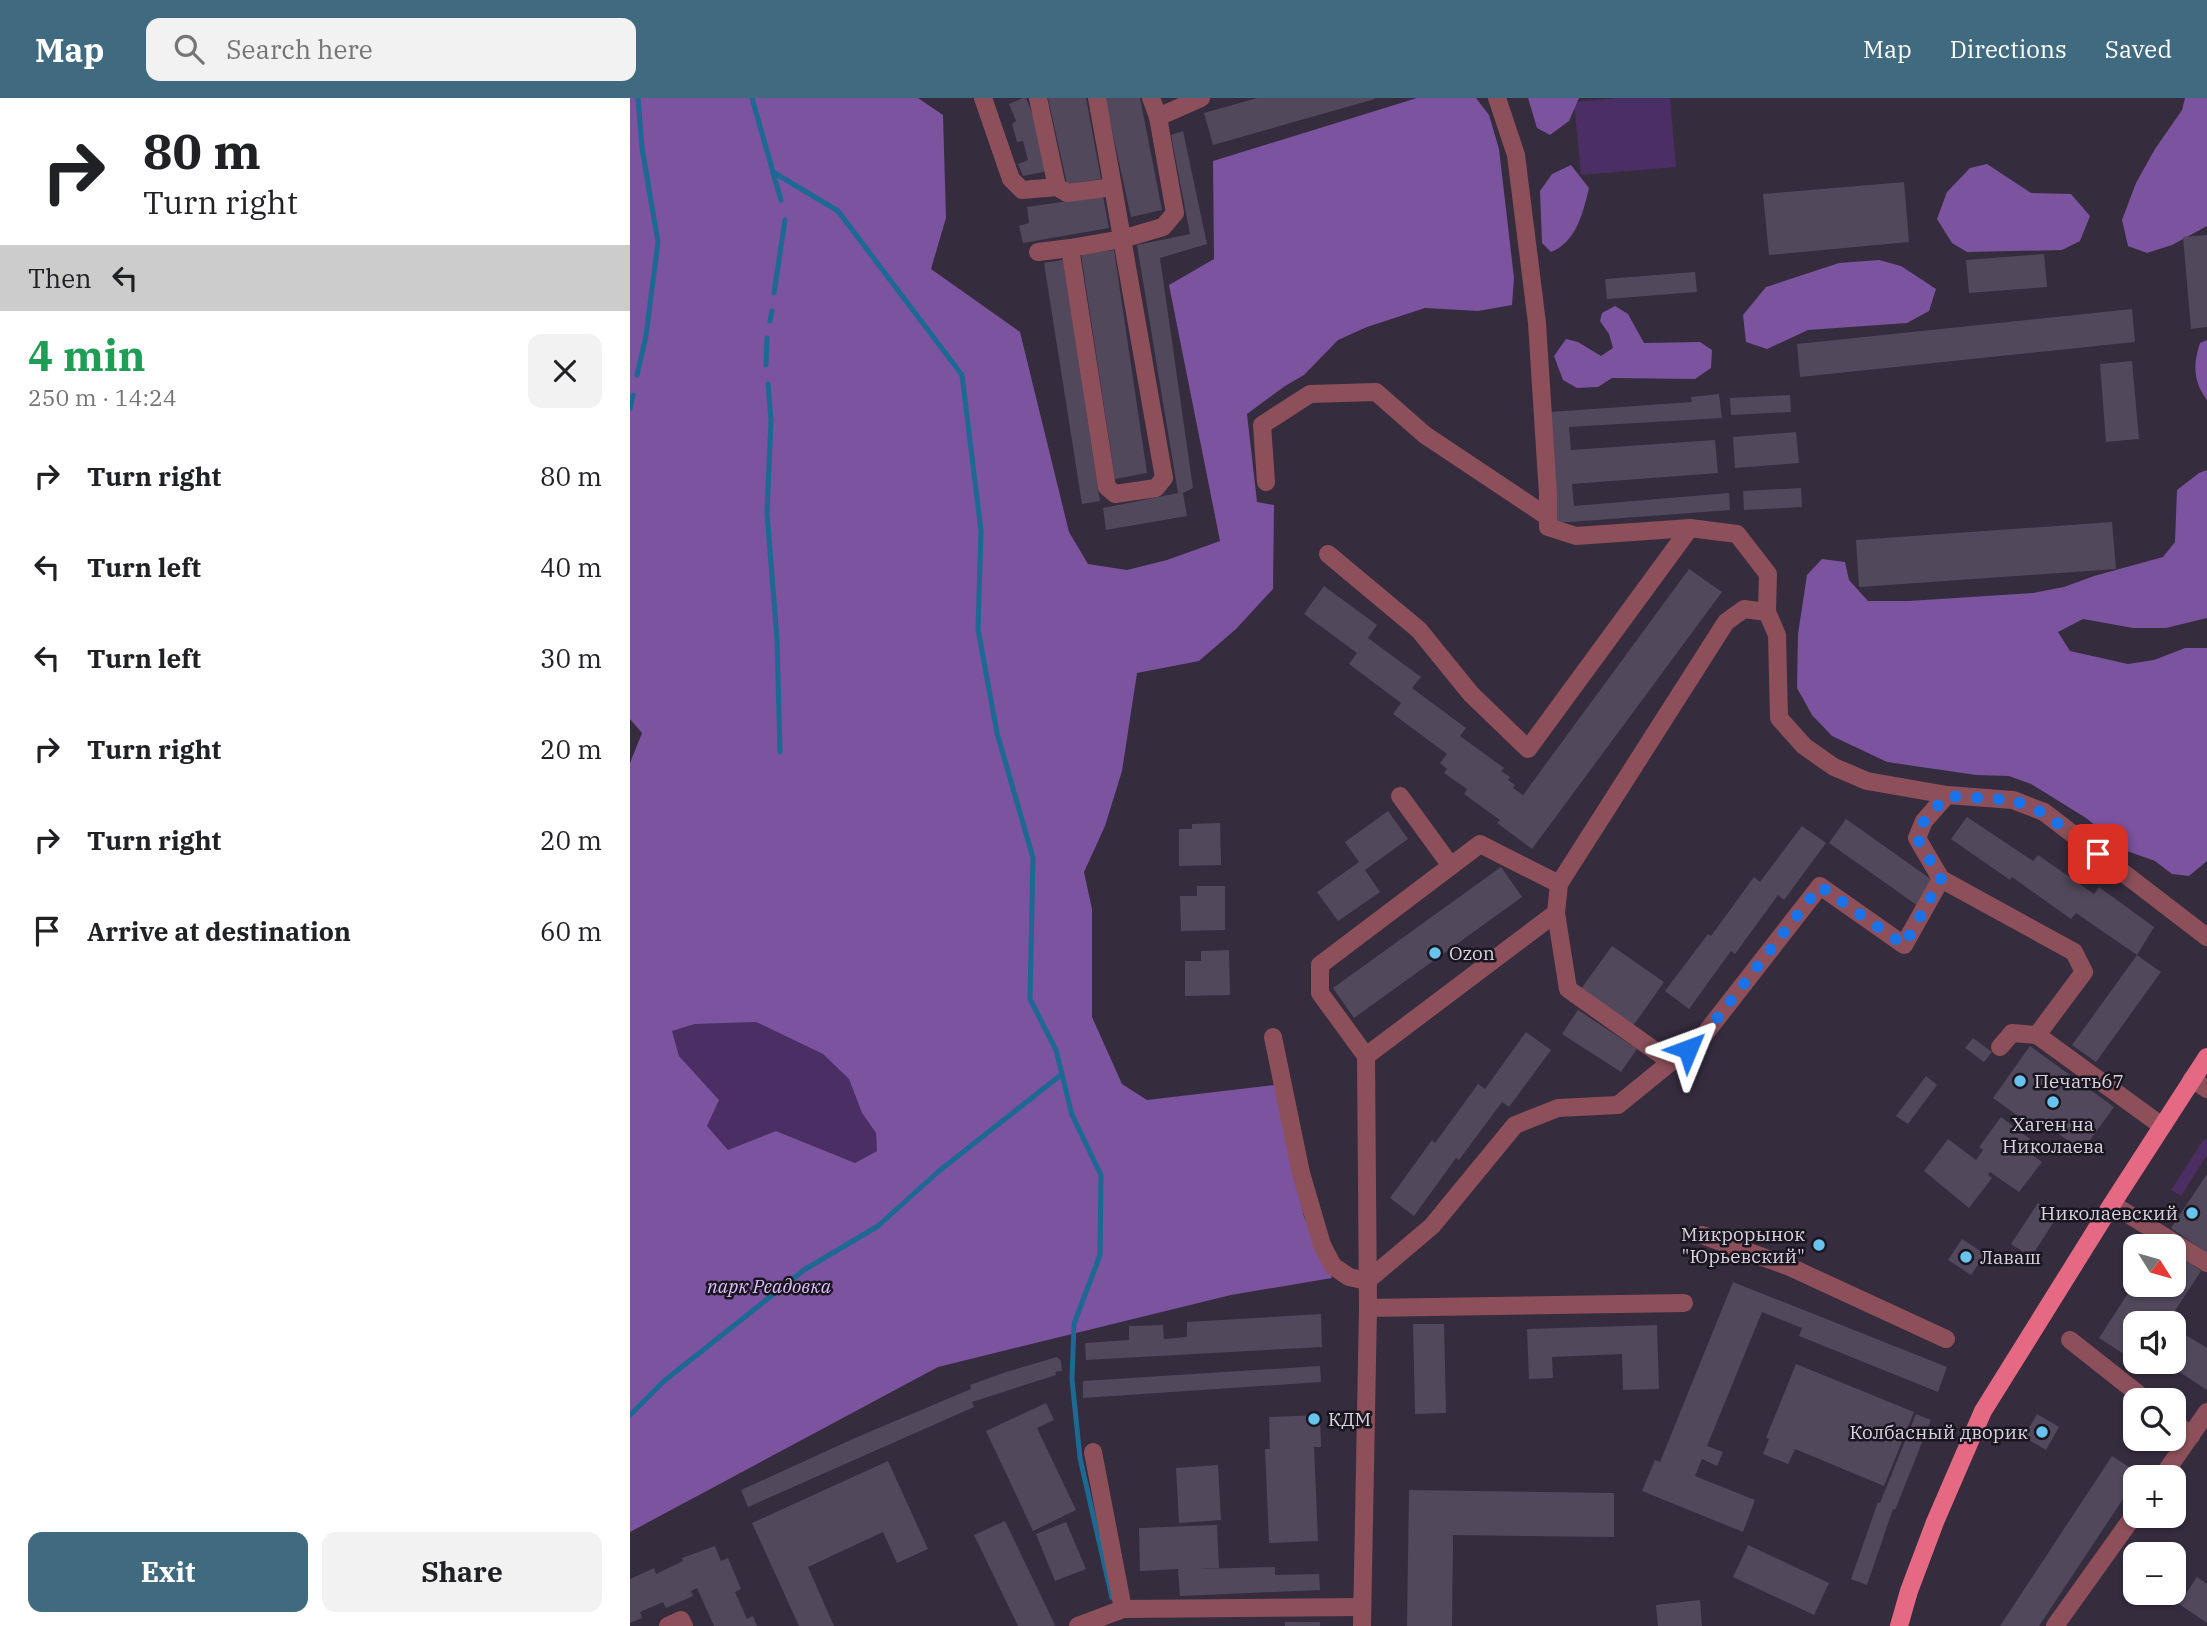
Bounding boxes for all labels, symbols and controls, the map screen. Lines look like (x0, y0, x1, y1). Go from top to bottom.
search box (146, 18, 636, 81)
text: Map (35, 28, 104, 71)
icon: search (170, 30, 208, 68)
text: Search here (226, 32, 373, 66)
text: Map (1863, 33, 1912, 65)
text: Directions (1950, 33, 2067, 65)
text: Saved (2105, 33, 2172, 65)
text: 80 m (143, 119, 261, 182)
icon: right (28, 126, 119, 217)
text: Turn right (143, 181, 298, 223)
icon: left (106, 259, 144, 297)
text: Then (28, 261, 92, 295)
text: 4 min (28, 328, 146, 383)
button: close (528, 334, 602, 408)
text: 250 m · 14:24 (28, 382, 177, 412)
icon: right (28, 457, 66, 495)
text: Turn right (87, 459, 221, 493)
text: 80 m (540, 459, 602, 493)
icon: left (28, 548, 66, 586)
text: Turn left (87, 550, 201, 584)
text: 40 m (540, 550, 602, 584)
icon: left (28, 639, 66, 677)
text: Turn left (87, 641, 201, 675)
text: 30 m (540, 641, 602, 675)
icon: right (28, 730, 66, 768)
text: Turn right (87, 732, 221, 766)
text: 20 m (540, 732, 602, 766)
icon: right (28, 821, 66, 859)
text: Turn right (87, 823, 221, 857)
text: 20 m (540, 823, 602, 857)
pin (2068, 824, 2128, 884)
icon: arrive (2079, 835, 2117, 873)
icon: arrive (28, 912, 66, 950)
text: Arrive at destination (87, 914, 351, 948)
text: 60 m (540, 914, 602, 948)
place label: Ozon (1449, 941, 1495, 965)
marker: Ozon (1427, 945, 1443, 961)
position arrow (1651, 1012, 1725, 1086)
place label: Печать67 (2034, 1069, 2124, 1093)
marker: Печать67 (2012, 1073, 2028, 1089)
marker: Хаген на Николаева (2045, 1094, 2061, 1110)
place label: Хаген на Николаева (2002, 1112, 2104, 1158)
place label: Николаевский (2040, 1201, 2178, 1225)
marker: Николаевский (2184, 1205, 2200, 1221)
place label: Микрорынок "Юрьевский" (1681, 1222, 1805, 1268)
north arrow (2123, 1234, 2186, 1297)
map controls (2123, 1234, 2186, 1605)
marker: Микрорынок "Юрьевский" (1811, 1237, 1827, 1253)
place label: Лаваш (1980, 1245, 2041, 1269)
marker: Лаваш (1958, 1249, 1974, 1265)
park label: парк Реадовка (707, 1274, 832, 1298)
button: sound (2123, 1311, 2186, 1374)
button: search (2123, 1388, 2186, 1451)
place label: КДМ (1328, 1407, 1371, 1431)
marker: КДМ (1306, 1411, 1322, 1427)
place label: Колбасный дворик (1850, 1420, 2028, 1444)
marker: Колбасный дворик (2034, 1424, 2050, 1440)
button: + (2123, 1465, 2186, 1528)
button: Exit (28, 1532, 308, 1612)
button: Share (322, 1532, 602, 1612)
button: − (2123, 1542, 2186, 1605)

